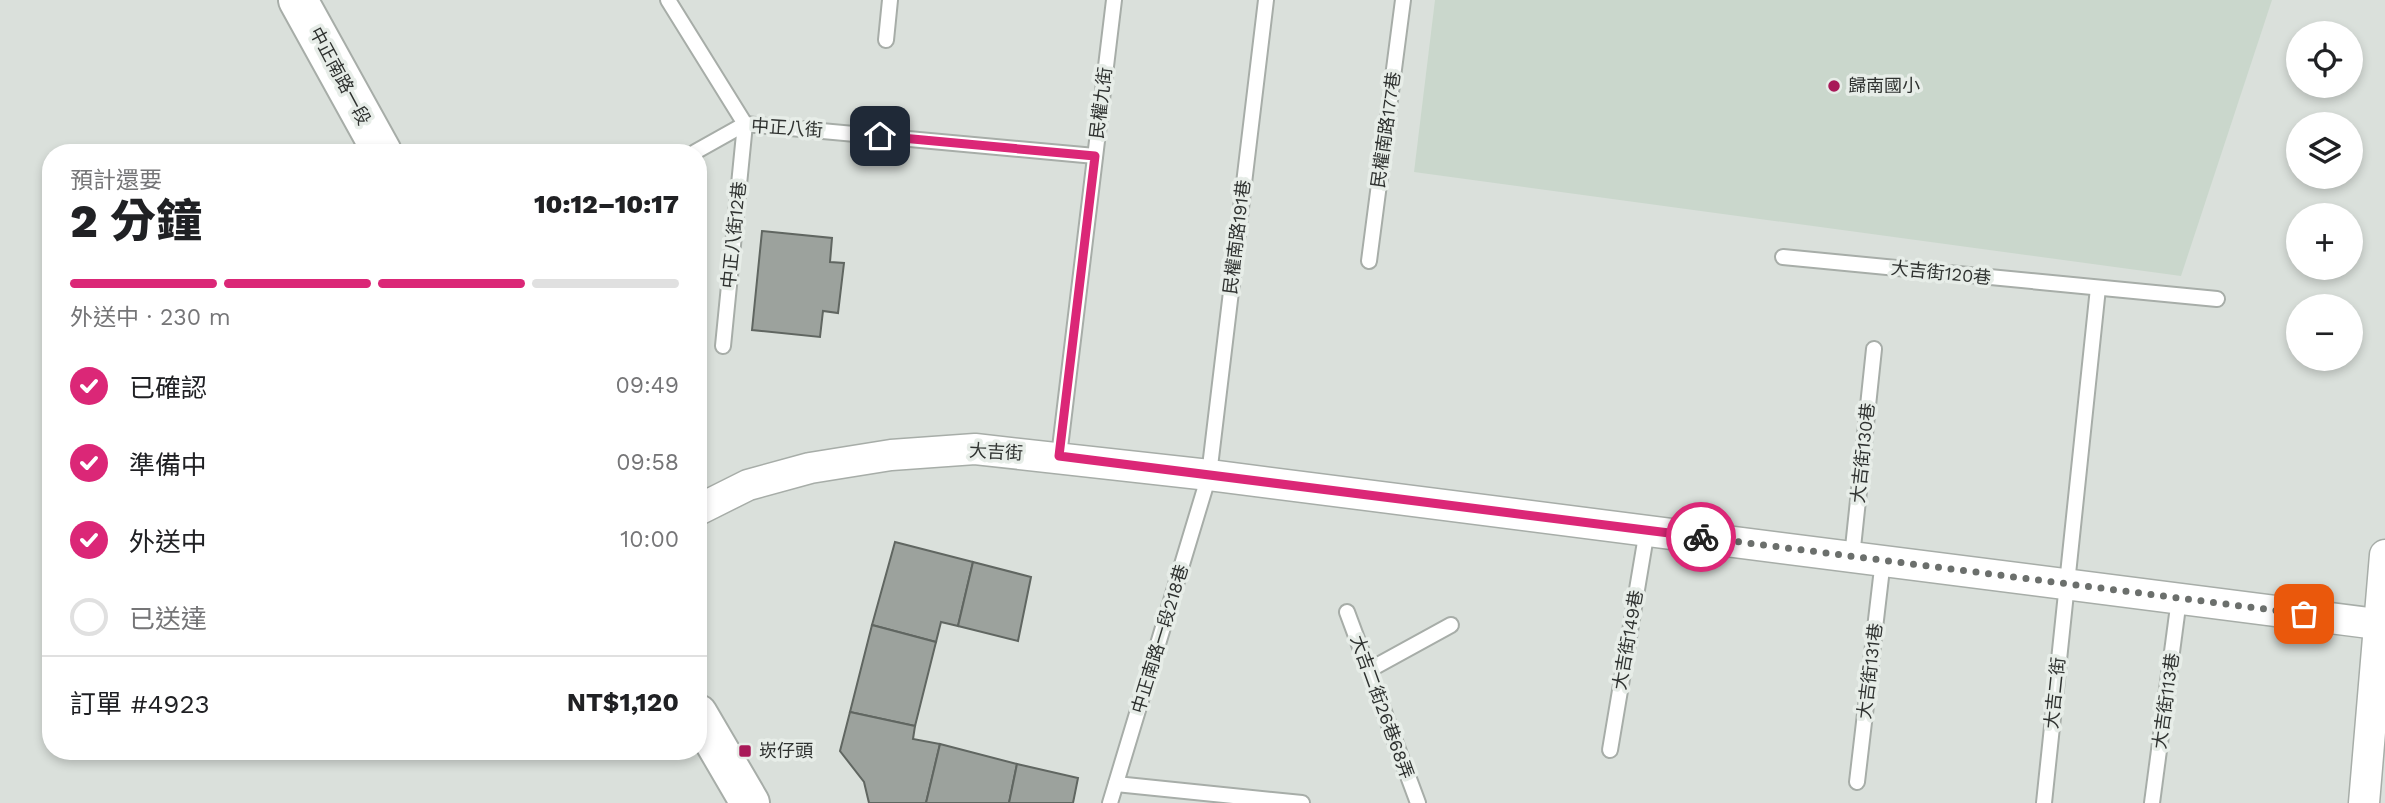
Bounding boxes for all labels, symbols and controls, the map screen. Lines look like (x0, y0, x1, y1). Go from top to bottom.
map controls (2286, 21, 2363, 371)
button: locate (2286, 21, 2363, 98)
street label: 中正南路一段 (306, 23, 375, 128)
street label: 民權九街 (1086, 66, 1115, 140)
street label: 民權南路177巷 (1367, 70, 1404, 189)
place label: 歸南國小 (1848, 75, 1920, 96)
marker: 歸南國小 (1826, 78, 1842, 94)
pin (850, 106, 910, 166)
button: layers (2286, 112, 2363, 189)
street label: 中正八街 (750, 115, 824, 140)
icon: home (861, 117, 899, 155)
text: 預計還要 (70, 167, 162, 194)
street label: 民權南路191巷 (1219, 179, 1254, 295)
street label: 中正八街12巷 (717, 180, 750, 290)
text: 10:12–10:17 (534, 189, 679, 219)
text: 2 分鐘 (70, 194, 202, 248)
button: + (2286, 203, 2363, 280)
street label: 大吉街120巷 (1890, 257, 1992, 288)
button: − (2286, 294, 2363, 371)
text: 外送中 · 230 m (70, 304, 231, 331)
icon: check (70, 367, 108, 405)
text: 09:49 (615, 372, 679, 399)
text: 已確認 (129, 373, 207, 403)
street label: 大吉街130巷 (1847, 402, 1878, 504)
street label: 大吉街 (969, 440, 1024, 463)
icon: check (70, 444, 108, 482)
text: 09:58 (616, 449, 679, 476)
text: 準備中 (129, 450, 207, 480)
courier (1666, 502, 1736, 572)
icon: bike (1682, 518, 1720, 556)
icon: check (70, 521, 108, 559)
text: 10:00 (620, 526, 679, 553)
text: 外送中 (129, 527, 207, 557)
street label: 中正南路一段218巷 (1127, 562, 1192, 716)
pin (2274, 584, 2334, 644)
street label: 大吉街149巷 (1608, 588, 1647, 692)
icon: bag (2285, 595, 2323, 633)
text: 已送達 (129, 604, 207, 634)
street label: 大吉街131巷 (1853, 622, 1886, 720)
street label: 大吉二街26巷68弄 (1347, 632, 1418, 782)
street label: 大吉街113巷 (2148, 652, 2183, 750)
street label: 大吉二街 (2040, 656, 2069, 730)
text: NT$1,120 (567, 687, 679, 717)
text: 訂單 #4923 (70, 689, 210, 719)
place label: 崁仔頭 (759, 740, 813, 761)
marker: 崁仔頭 (737, 743, 753, 759)

